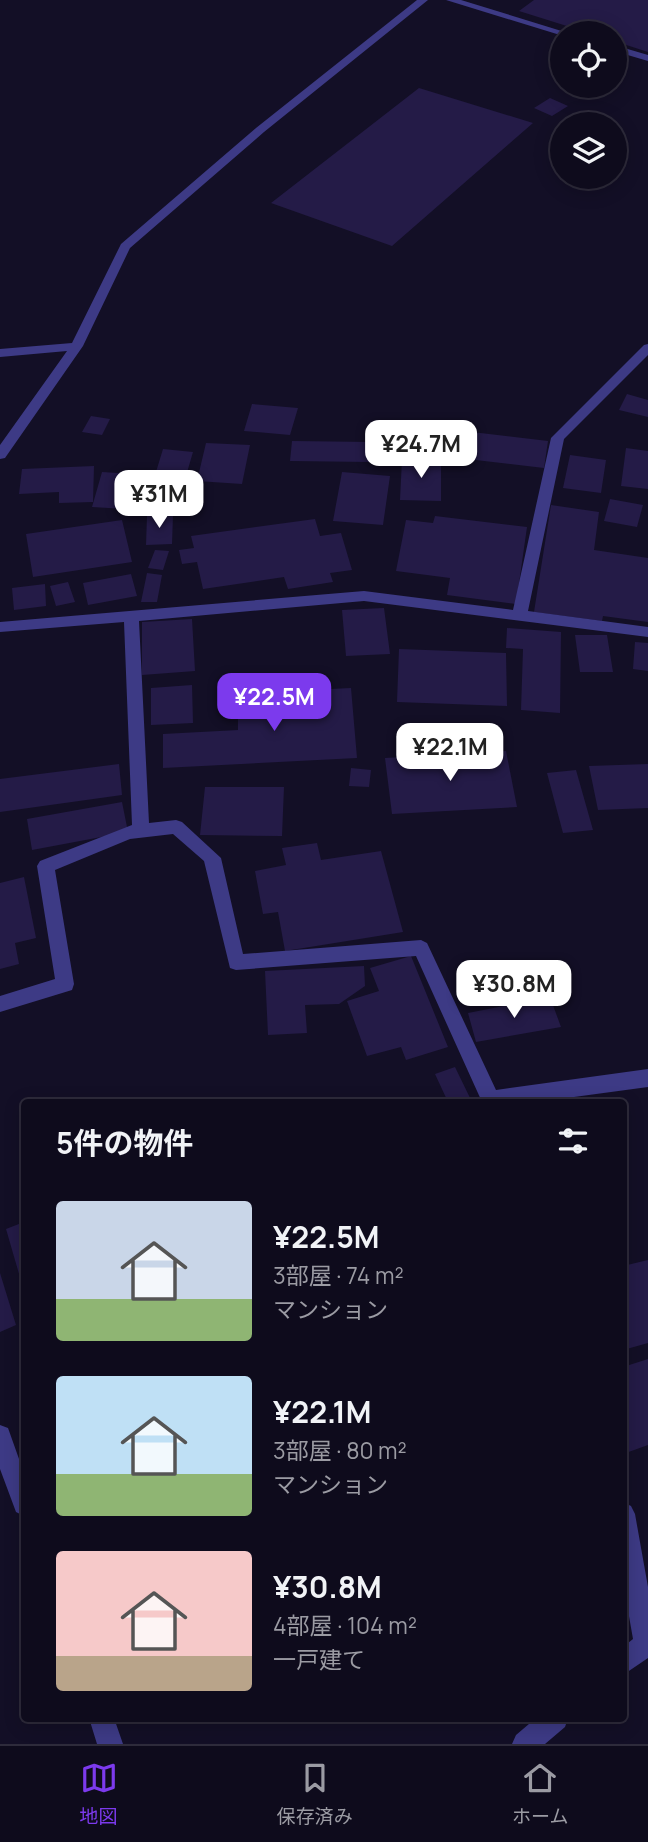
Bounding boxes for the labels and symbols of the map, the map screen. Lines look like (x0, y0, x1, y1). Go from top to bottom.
pin: ¥24.7M (364, 420, 478, 480)
pin: ¥31M (118, 470, 200, 530)
pin: ¥22.5M (217, 674, 331, 733)
pin: ¥22.1M (393, 724, 507, 783)
pin: ¥30.8M (457, 960, 571, 1020)

